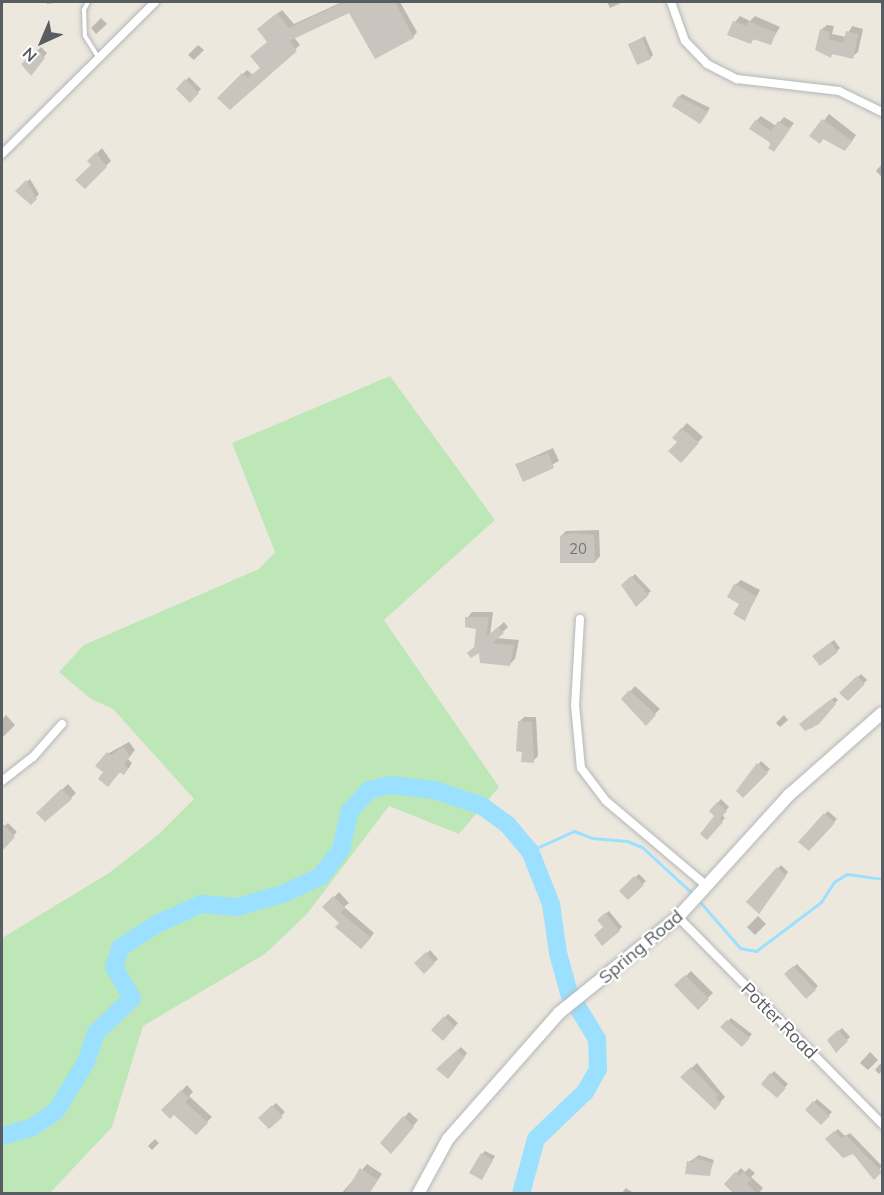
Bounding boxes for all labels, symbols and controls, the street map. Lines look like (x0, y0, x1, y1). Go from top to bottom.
north arrow (12, 12, 72, 72)
text: N (18, 44, 41, 66)
house number: 20 (569, 540, 587, 558)
street label: Spring Road (595, 906, 687, 988)
street label: Potter Road (736, 978, 822, 1064)

